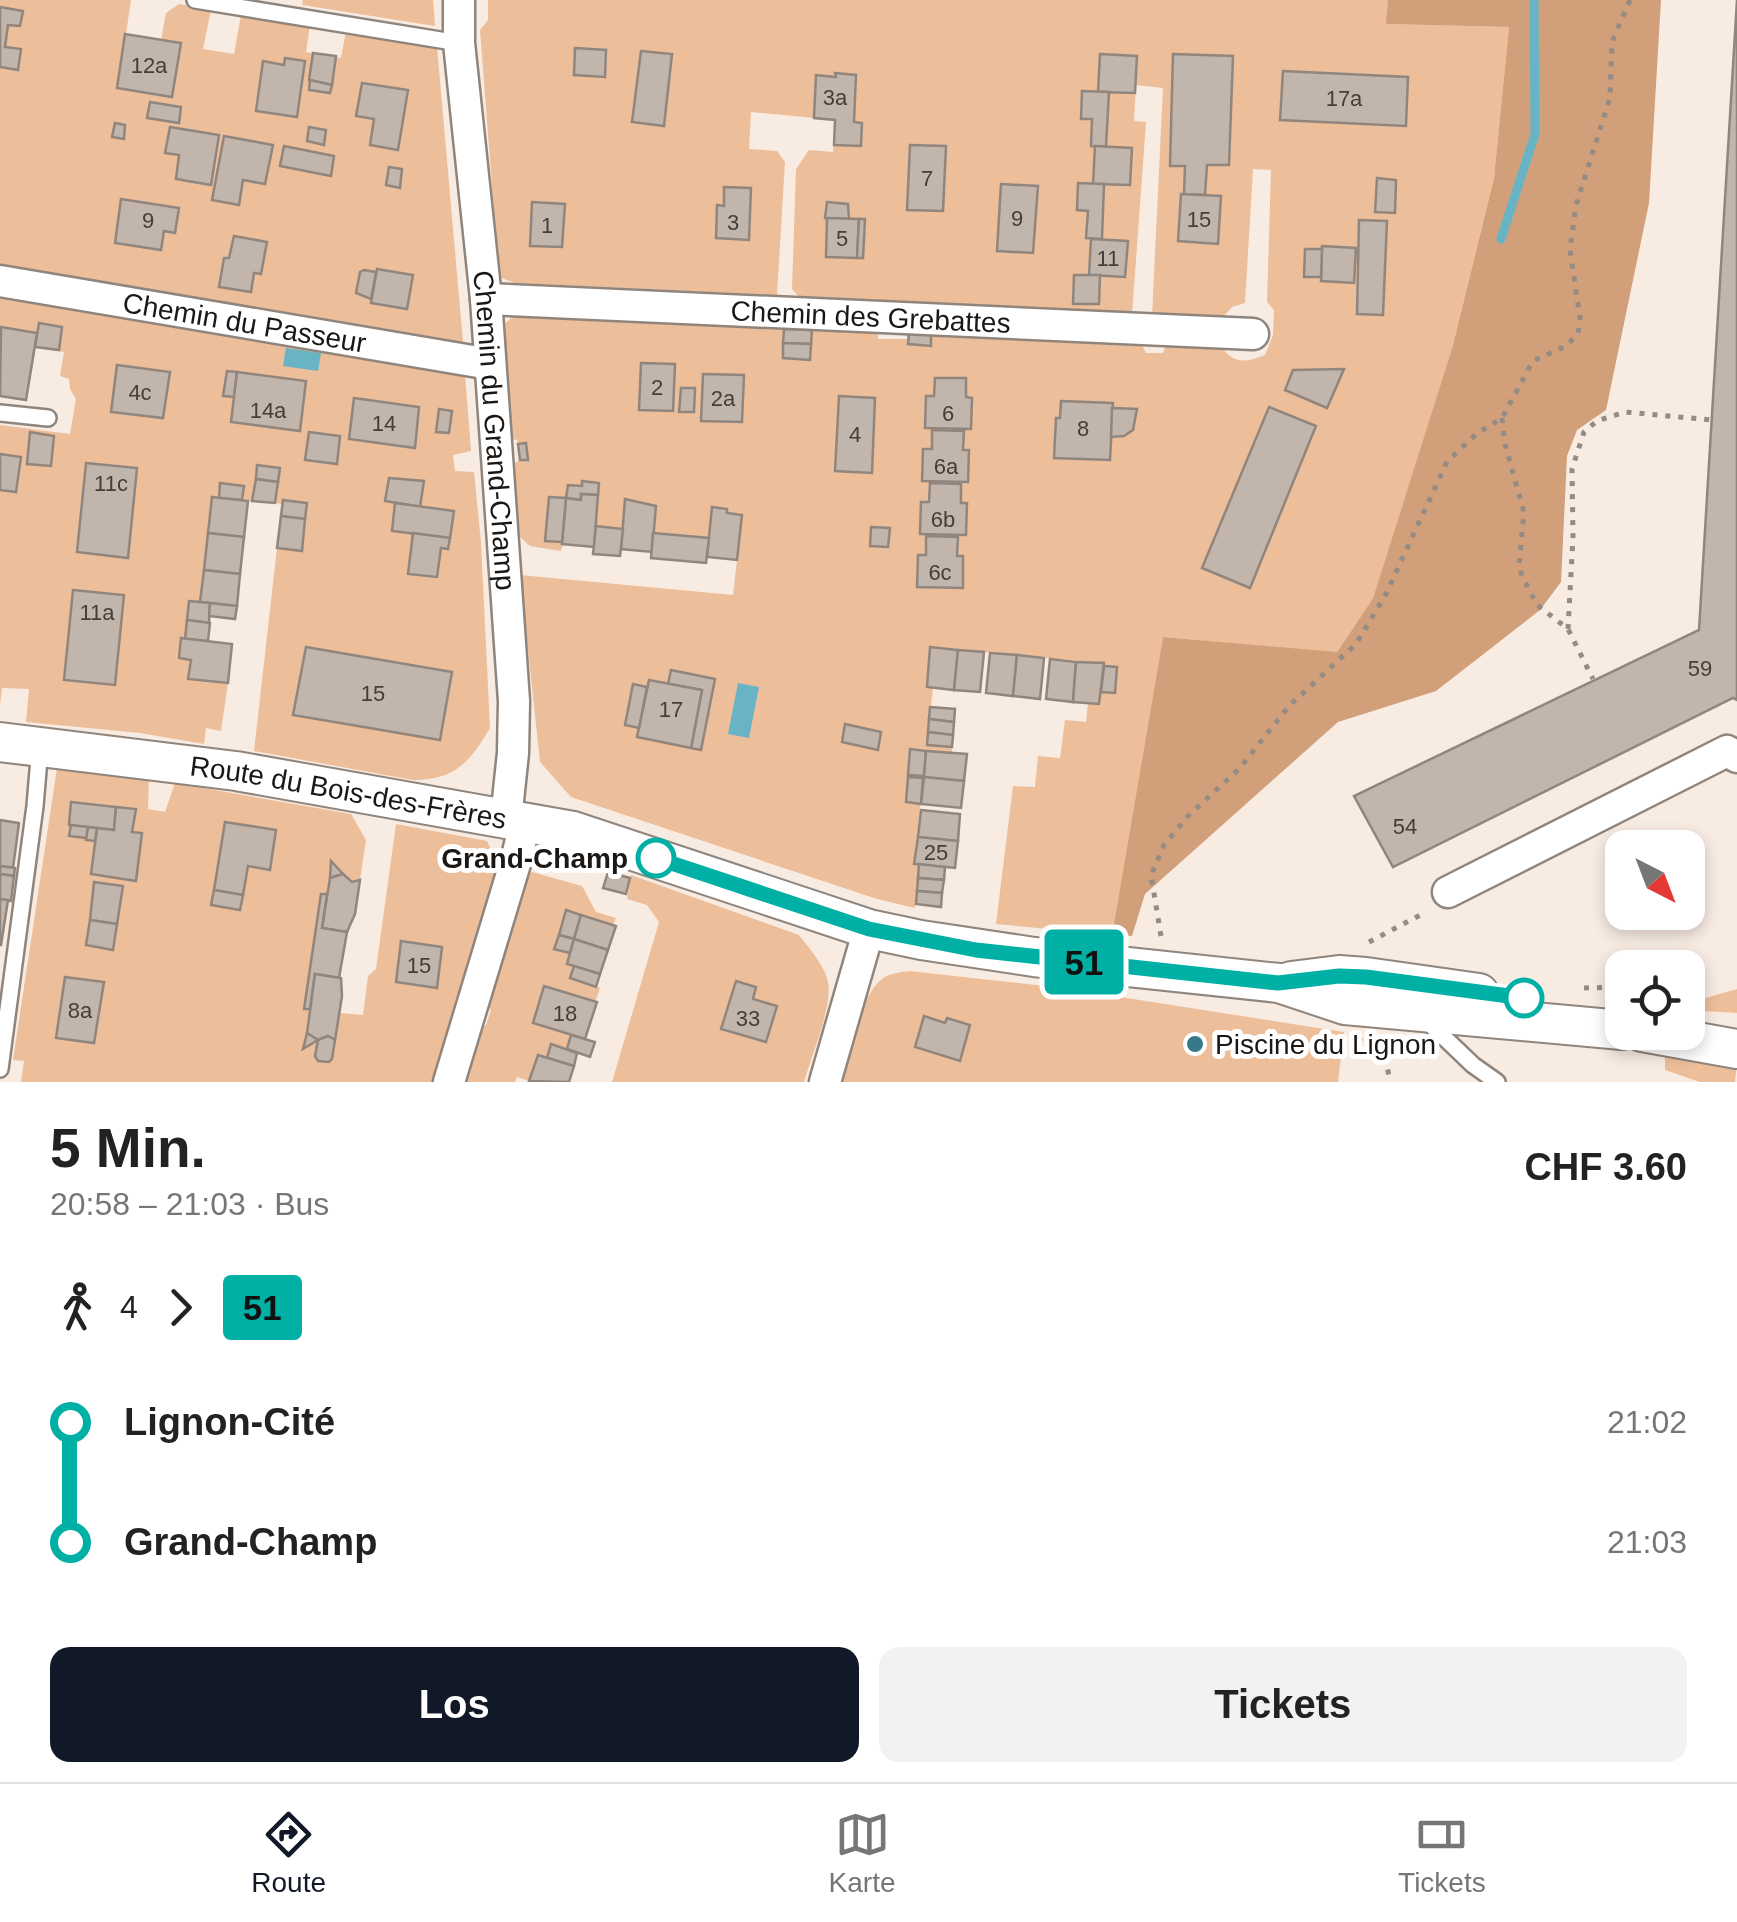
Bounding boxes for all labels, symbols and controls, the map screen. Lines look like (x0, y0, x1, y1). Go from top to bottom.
house number: 12a (131, 53, 168, 78)
house number: 3a (823, 85, 848, 110)
house number: 17a (1326, 86, 1363, 111)
house number: 7 (921, 166, 933, 191)
house number: 9 (1011, 206, 1023, 231)
house number: 15 (1187, 207, 1211, 232)
house number: 9 (142, 208, 154, 233)
house number: 3 (727, 210, 739, 235)
house number: 1 (541, 213, 553, 238)
house number: 5 (836, 226, 848, 251)
house number: 11 (1097, 246, 1119, 271)
street label: Chemin du Grand-Champ (468, 269, 522, 591)
street label: Chemin du Passeur (121, 287, 368, 358)
street label: Chemin des Grebattes (730, 295, 1011, 338)
house number: 2 (651, 375, 663, 400)
house number: 4c (128, 380, 152, 405)
house number: 2a (711, 386, 736, 411)
house number: 14a (250, 398, 287, 423)
house number: 6 (942, 401, 954, 426)
house number: 14 (372, 411, 396, 436)
house number: 8 (1077, 416, 1089, 441)
house number: 4 (849, 422, 861, 447)
house number: 6a (934, 454, 959, 479)
house number: 11c (94, 471, 128, 496)
house number: 6b (931, 507, 955, 532)
house number: 6c (928, 560, 952, 585)
house number: 11a (79, 600, 115, 625)
house number: 59 (1688, 656, 1712, 681)
house number: 15 (361, 681, 385, 706)
house number: 17 (659, 697, 683, 722)
street label: Route du Bois-des-Frères (188, 750, 509, 834)
house number: 54 (1393, 814, 1417, 839)
north arrow (1605, 830, 1705, 930)
map controls (1605, 830, 1705, 1050)
marker: Grand-Champ (637, 839, 675, 877)
house number: 25 (924, 840, 948, 865)
place label: Grand-Champ (441, 843, 628, 874)
line badge: 51 (1039, 930, 1129, 994)
text: 51 (1065, 943, 1103, 982)
button: locate (1605, 950, 1705, 1050)
house number: 15 (407, 953, 431, 978)
unlabelled marker (1505, 979, 1543, 1017)
house number: 8a (68, 998, 93, 1023)
house number: 18 (553, 1001, 577, 1026)
house number: 33 (736, 1006, 760, 1031)
place label: Piscine du Lignon (1215, 1029, 1436, 1060)
marker: Piscine du Lignon (1184, 1033, 1206, 1055)
text: 5 Min. (50, 1117, 206, 1179)
text: CHF 3.60 (1524, 1146, 1687, 1188)
text: 20:58 – 21:03 · Bus (50, 1186, 329, 1222)
icon: walk (50, 1280, 105, 1335)
icon: forward (153, 1280, 208, 1335)
text: 51 (243, 1288, 282, 1327)
text: 4 (120, 1289, 138, 1325)
text: Lignon-Cité (124, 1401, 335, 1443)
text: 21:02 (1607, 1404, 1687, 1440)
text: Grand-Champ (124, 1521, 377, 1563)
text: 21:03 (1607, 1524, 1687, 1560)
button: Los (50, 1647, 859, 1762)
button: Tickets (879, 1647, 1687, 1762)
tab: Route (251, 1807, 326, 1899)
tab: Karte (829, 1807, 896, 1899)
tab: Tickets (1398, 1807, 1486, 1899)

